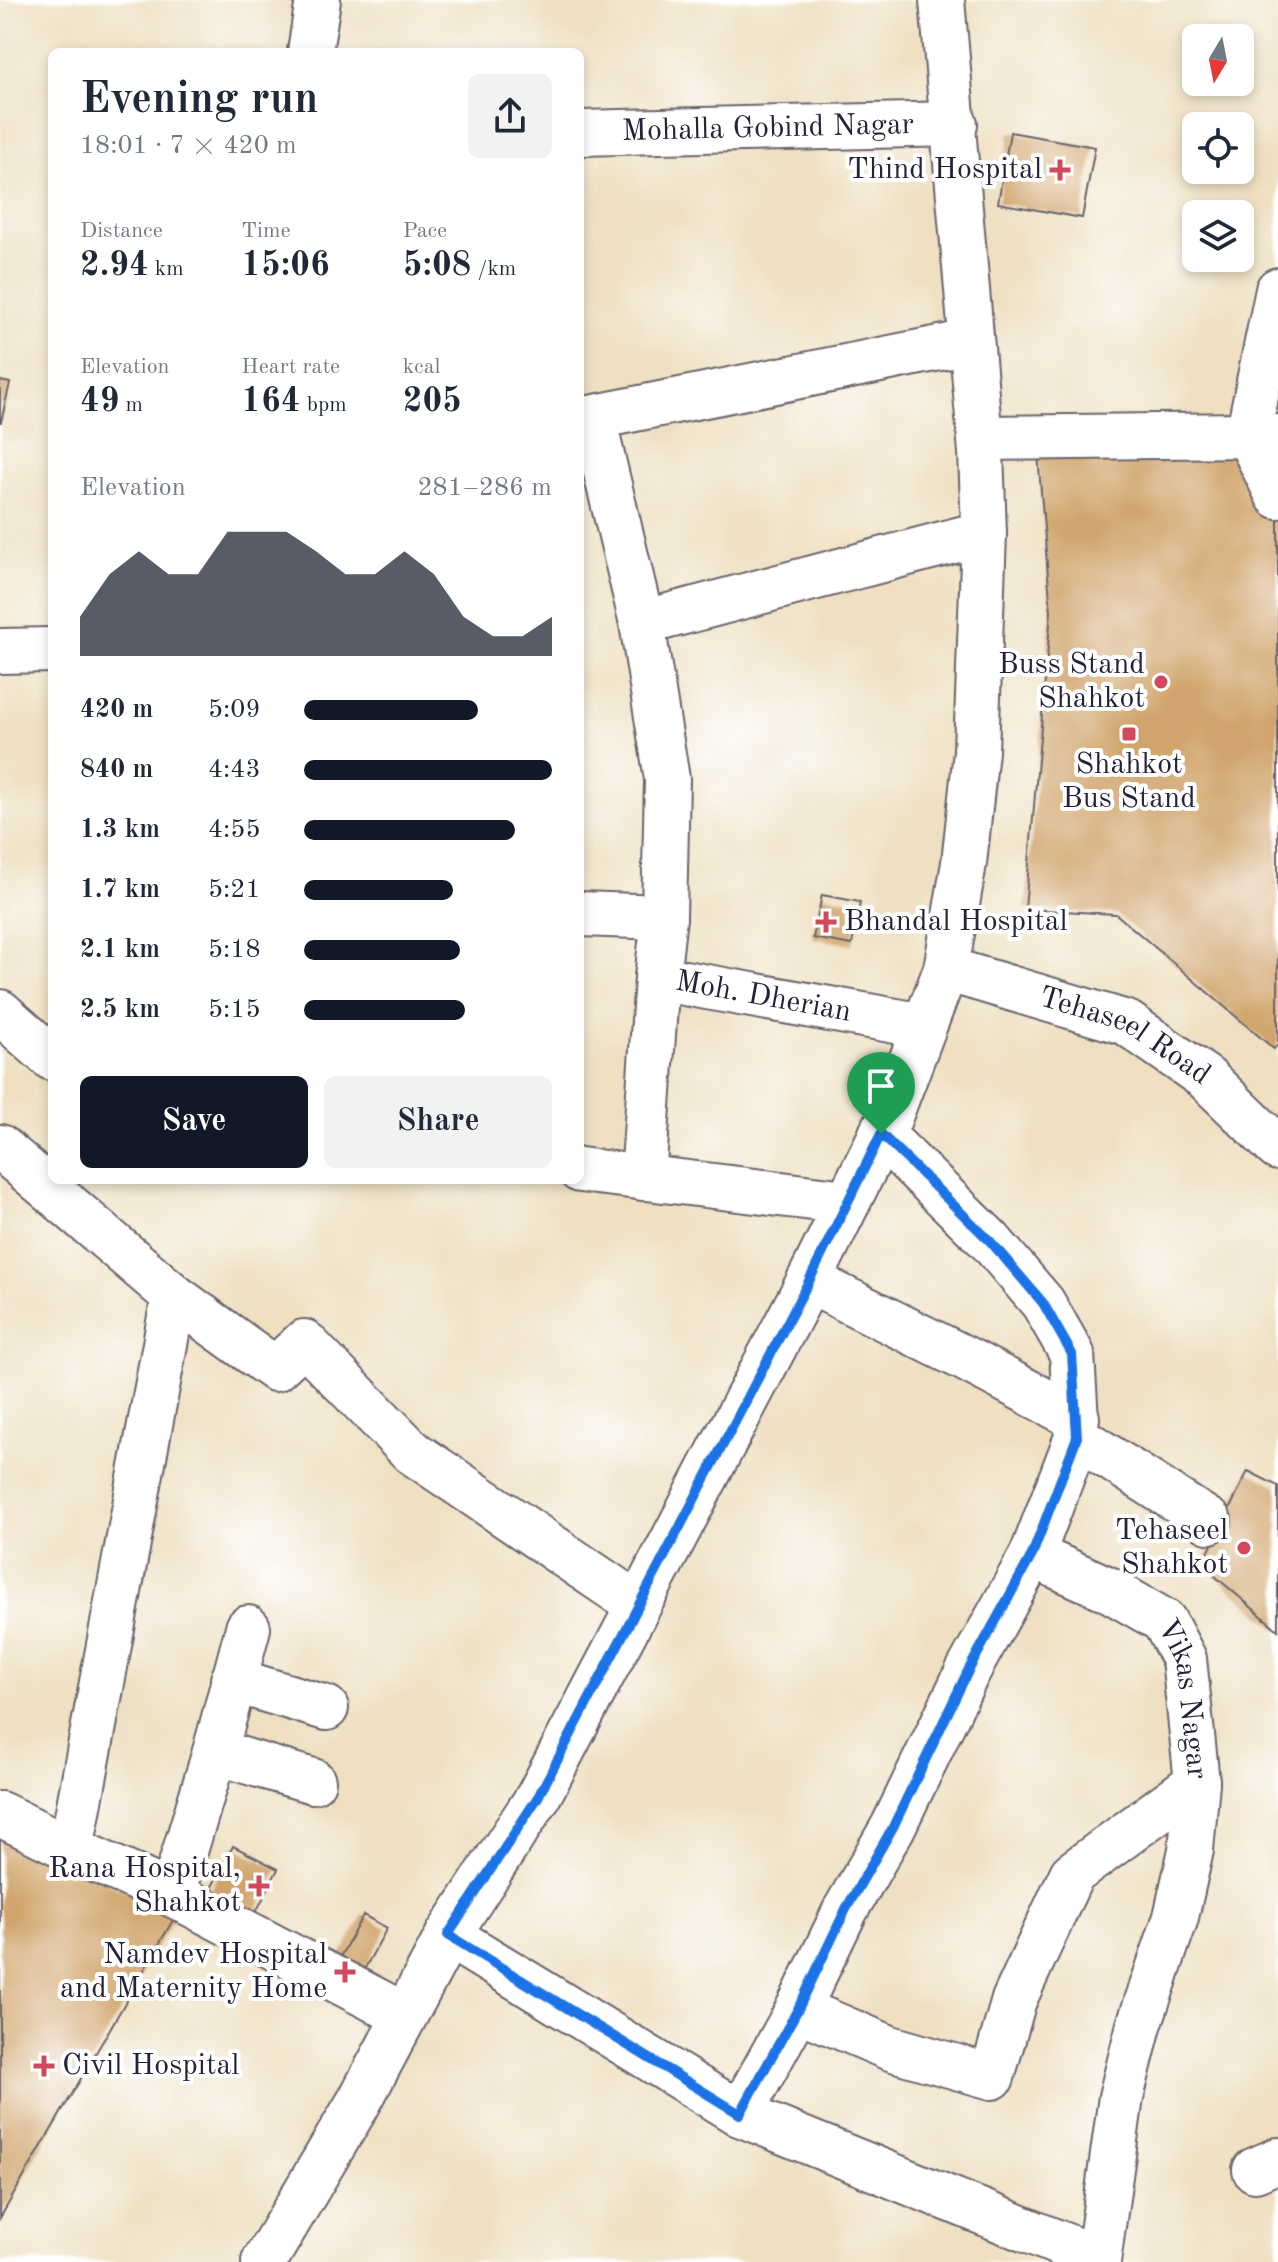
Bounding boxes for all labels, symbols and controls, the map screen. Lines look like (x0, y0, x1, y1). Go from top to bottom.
north arrow (1182, 24, 1254, 96)
map controls (1182, 24, 1254, 272)
button: share (468, 74, 552, 158)
text: Evening run (80, 78, 318, 122)
street label: Mohalla Gobind Nagar (622, 110, 914, 147)
button: locate (1182, 112, 1254, 184)
text: 18:01 · 7 × 420 m (80, 133, 297, 159)
place label: Thind Hospital (847, 155, 1042, 185)
marker: Thind Hospital (1049, 159, 1071, 181)
button: layers (1182, 200, 1254, 272)
text: Distance (80, 220, 163, 242)
text: Time (241, 220, 291, 242)
text: Pace (403, 220, 447, 242)
text: 2.94 (80, 249, 149, 283)
text: 15:06 (241, 249, 330, 283)
text: 5:08 (403, 249, 471, 283)
text: km (149, 258, 184, 280)
text: /km (471, 258, 516, 280)
text: Elevation (80, 356, 170, 378)
text: Heart rate (241, 356, 340, 378)
text: kcal (403, 356, 441, 378)
text: 49 (80, 385, 119, 419)
text: 164 (241, 385, 301, 419)
text: 205 (403, 385, 462, 419)
text: m (119, 394, 143, 416)
text: bpm (301, 394, 347, 416)
text: Elevation (80, 475, 186, 501)
text: 281–286 m (417, 475, 552, 501)
place label: Buss Stand Shahkot (998, 650, 1145, 714)
marker: Buss Stand Shahkot (1152, 673, 1170, 691)
text: 420 m (80, 697, 153, 723)
text: 5:09 (208, 697, 261, 723)
marker: Shahkot Bus Stand (1120, 725, 1138, 743)
place label: Shahkot Bus Stand (1062, 750, 1196, 814)
text: 840 m (80, 757, 153, 783)
text: 4:43 (208, 757, 261, 783)
text: 1.3 km (80, 817, 160, 843)
text: 4:55 (208, 817, 261, 843)
text: 1.7 km (80, 877, 160, 903)
text: 5:21 (208, 877, 261, 903)
place label: Bhandal Hospital (844, 907, 1068, 937)
marker: Bhandal Hospital (815, 911, 837, 933)
text: 2.1 km (80, 937, 160, 963)
text: 5:18 (208, 937, 261, 963)
street label: Moh. Dherian (673, 967, 854, 1028)
street label: Tehaseel Road (1035, 983, 1215, 1091)
text: 2.5 km (80, 997, 160, 1023)
text: 5:15 (208, 997, 261, 1023)
pin (847, 1052, 915, 1134)
icon: arrive (859, 1064, 903, 1108)
button: Save (80, 1076, 308, 1168)
button: Share (324, 1076, 552, 1168)
place label: Tehaseel Shahkot (1115, 1516, 1228, 1580)
marker: Tehaseel Shahkot (1235, 1539, 1253, 1557)
street label: Vikas Nagar (1151, 1615, 1212, 1781)
place label: Rana Hospital, Shahkot (48, 1854, 241, 1918)
marker: Rana Hospital, Shahkot (248, 1875, 270, 1897)
place label: Namdev Hospital and Maternity Home (60, 1940, 327, 2004)
marker: Namdev Hospital and Maternity Home (334, 1961, 356, 1983)
place label: Civil Hospital (62, 2051, 239, 2081)
marker: Civil Hospital (33, 2055, 55, 2077)

